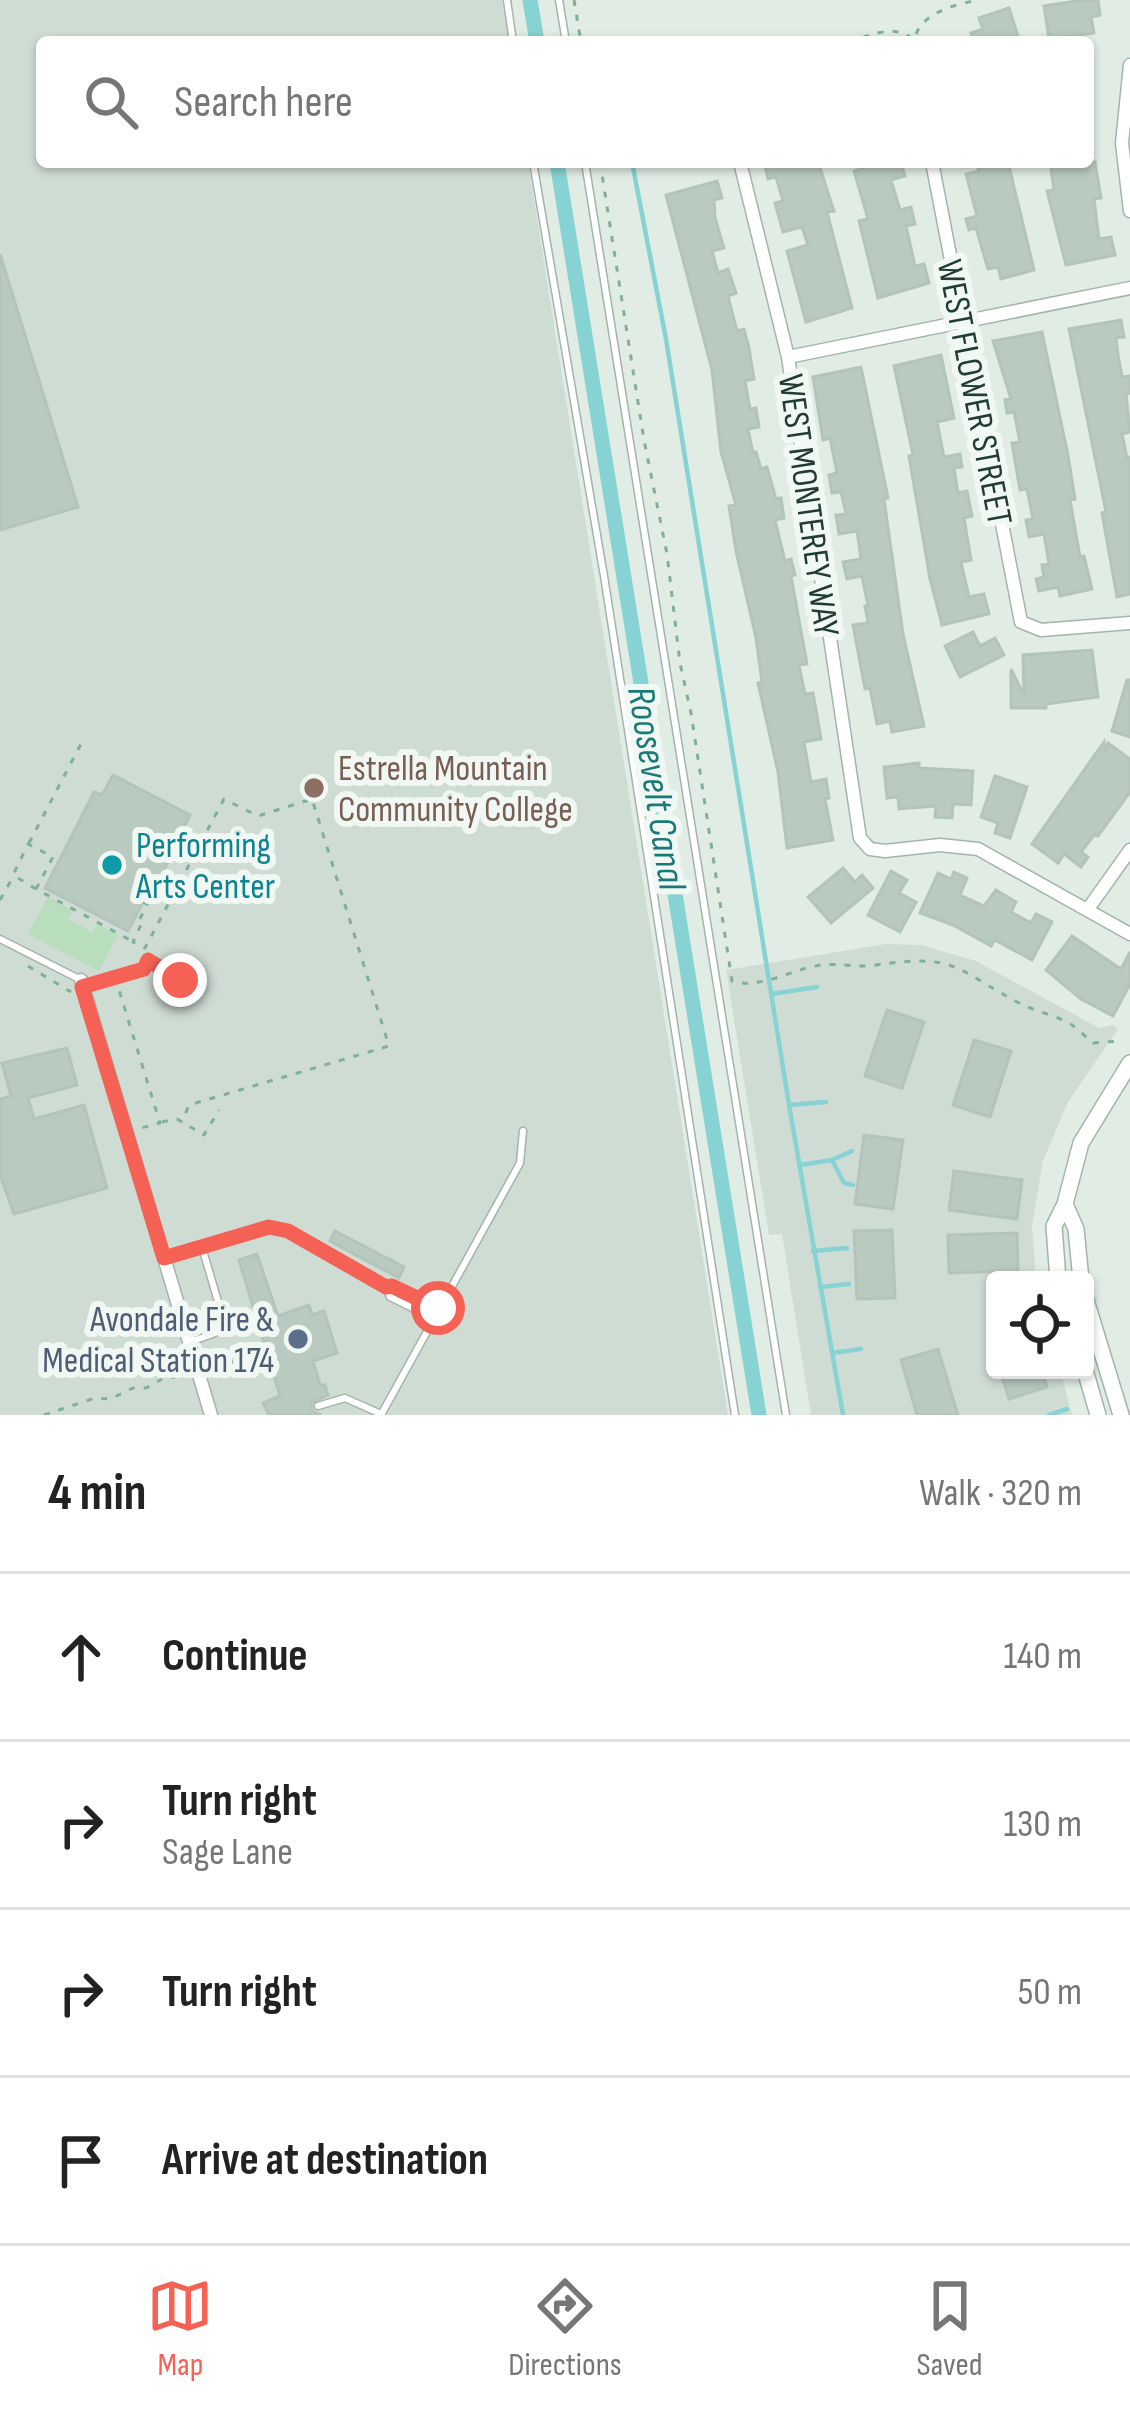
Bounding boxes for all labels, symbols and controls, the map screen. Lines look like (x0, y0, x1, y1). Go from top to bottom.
search box (36, 36, 1094, 168)
icon: search (78, 69, 144, 135)
text: Search here (174, 75, 353, 130)
street label: WEST FLOWER STREET (927, 256, 1020, 529)
street label: WEST MONTEREY WAY (768, 371, 847, 639)
water label: Roosevelt Canal (616, 683, 695, 894)
place label: Estrella Mountain Community College (338, 748, 573, 832)
marker: Estrella Mountain Community College (301, 775, 327, 801)
place label: Performing Arts Center (135, 825, 275, 909)
marker: Performing Arts Center (99, 852, 125, 878)
route end (153, 953, 207, 1007)
map controls (986, 1271, 1094, 1379)
button: locate (986, 1271, 1094, 1379)
route start (411, 1281, 465, 1335)
place label: Avondale Fire & Medical Station 174 (42, 1299, 274, 1383)
marker: Avondale Fire & Medical Station 174 (285, 1326, 311, 1352)
text: 4 min (48, 1463, 147, 1524)
text: Walk · 320 m (919, 1470, 1082, 1517)
icon: ahead (48, 1624, 114, 1690)
text: Continue (162, 1629, 308, 1684)
text: 140 m (1003, 1633, 1082, 1680)
text: Turn right (162, 1774, 317, 1829)
icon: right (48, 1792, 114, 1858)
text: 130 m (1003, 1801, 1082, 1848)
text: Sage Lane (162, 1829, 293, 1876)
icon: right (48, 1960, 114, 2026)
text: Turn right (162, 1965, 317, 2020)
text: 50 m (1018, 1969, 1082, 2016)
icon: arrive (48, 2128, 114, 2194)
text: Arrive at destination (162, 2133, 488, 2188)
tab: Map (147, 2273, 213, 2385)
tab: Directions (508, 2273, 622, 2385)
tab: Saved (916, 2273, 983, 2385)

